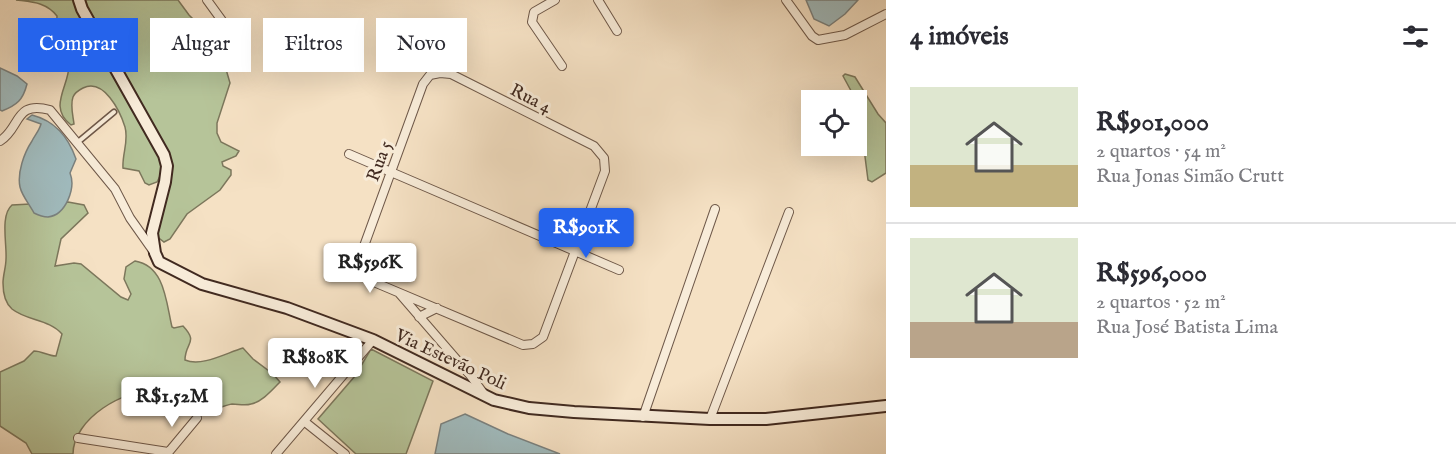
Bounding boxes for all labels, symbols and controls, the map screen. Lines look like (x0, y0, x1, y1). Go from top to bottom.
chip: Comprar (18, 18, 138, 72)
chip: Alugar (150, 18, 251, 72)
chip: Filtros (263, 18, 364, 72)
chip: Novo (376, 18, 467, 72)
text: 4 imóveis (910, 20, 1009, 53)
icon: filters (1399, 20, 1432, 53)
street label: Rua 4 (506, 79, 555, 120)
map controls (801, 90, 867, 156)
button: locate (801, 90, 867, 156)
text: R$901,000 (1096, 106, 1209, 139)
icon: home (958, 111, 1030, 183)
street label: Rua 5 (363, 138, 398, 185)
text: 2 quartos · 54 m² (1096, 139, 1226, 164)
text: Rua Jonas Simão Crutt (1096, 164, 1284, 189)
pin: R$901K (537, 208, 635, 259)
text: R$901K (553, 215, 619, 240)
pin: R$596K (321, 243, 419, 294)
text: R$596K (337, 250, 403, 275)
text: R$596,000 (1096, 257, 1207, 290)
icon: home (958, 262, 1030, 334)
text: 2 quartos · 52 m² (1096, 290, 1226, 315)
text: Rua José Batista Lima (1096, 315, 1278, 340)
street label: Via Estevão Poli (390, 324, 510, 396)
pin: R$808K (266, 338, 364, 389)
text: R$808K (282, 345, 348, 370)
pin: R$1.52M (117, 377, 227, 428)
text: R$1.52M (135, 384, 209, 409)

